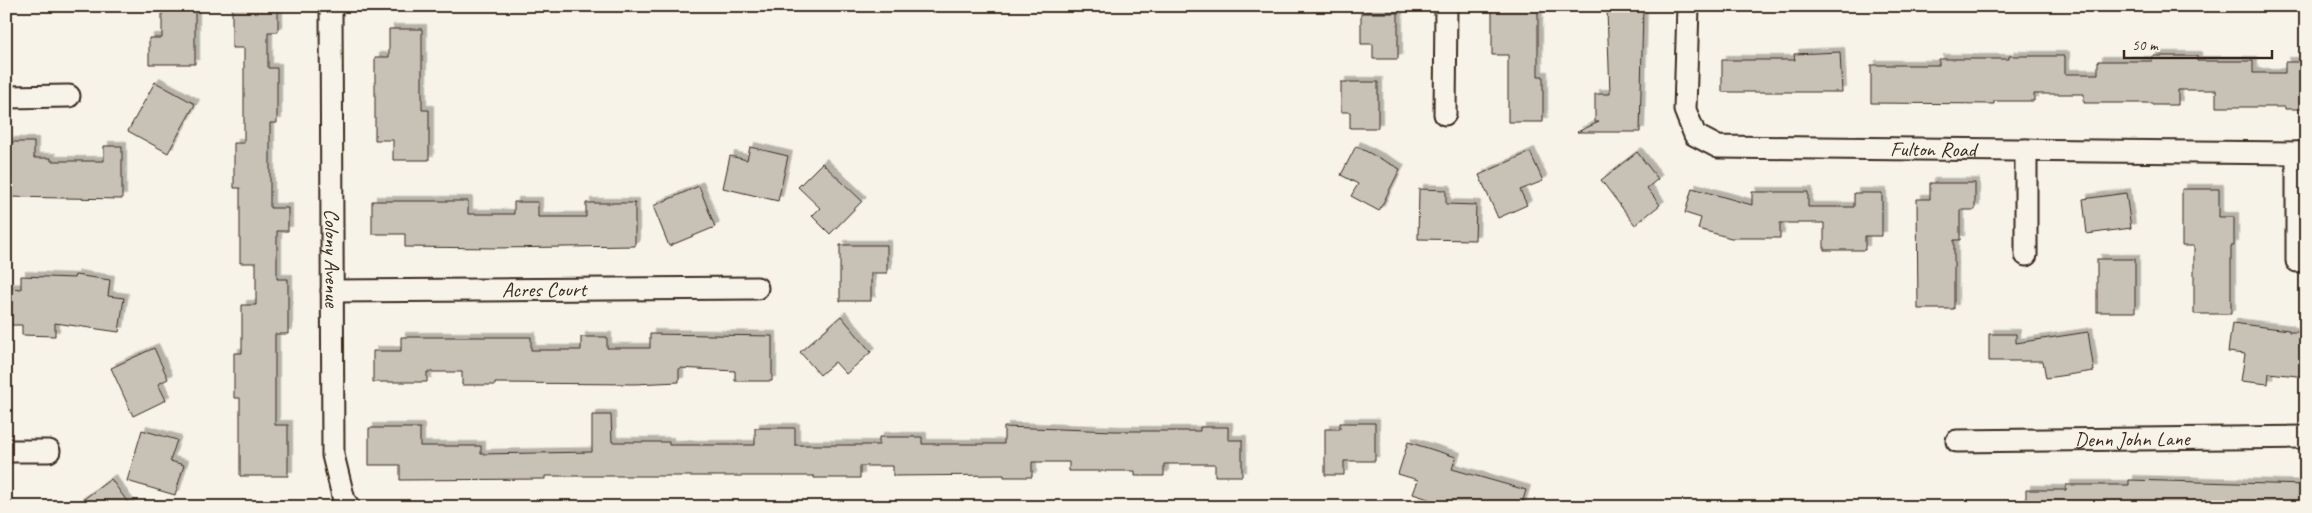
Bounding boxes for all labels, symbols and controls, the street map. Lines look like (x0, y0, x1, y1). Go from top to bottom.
scale bar (2124, 28, 2272, 60)
text: 50 m (2132, 36, 2159, 55)
street label: Fulton Road (1890, 136, 1980, 163)
street label: Colony Avenue (319, 209, 345, 308)
street label: Acres Court (502, 276, 588, 303)
street label: Denn John Lane (2074, 425, 2192, 453)

